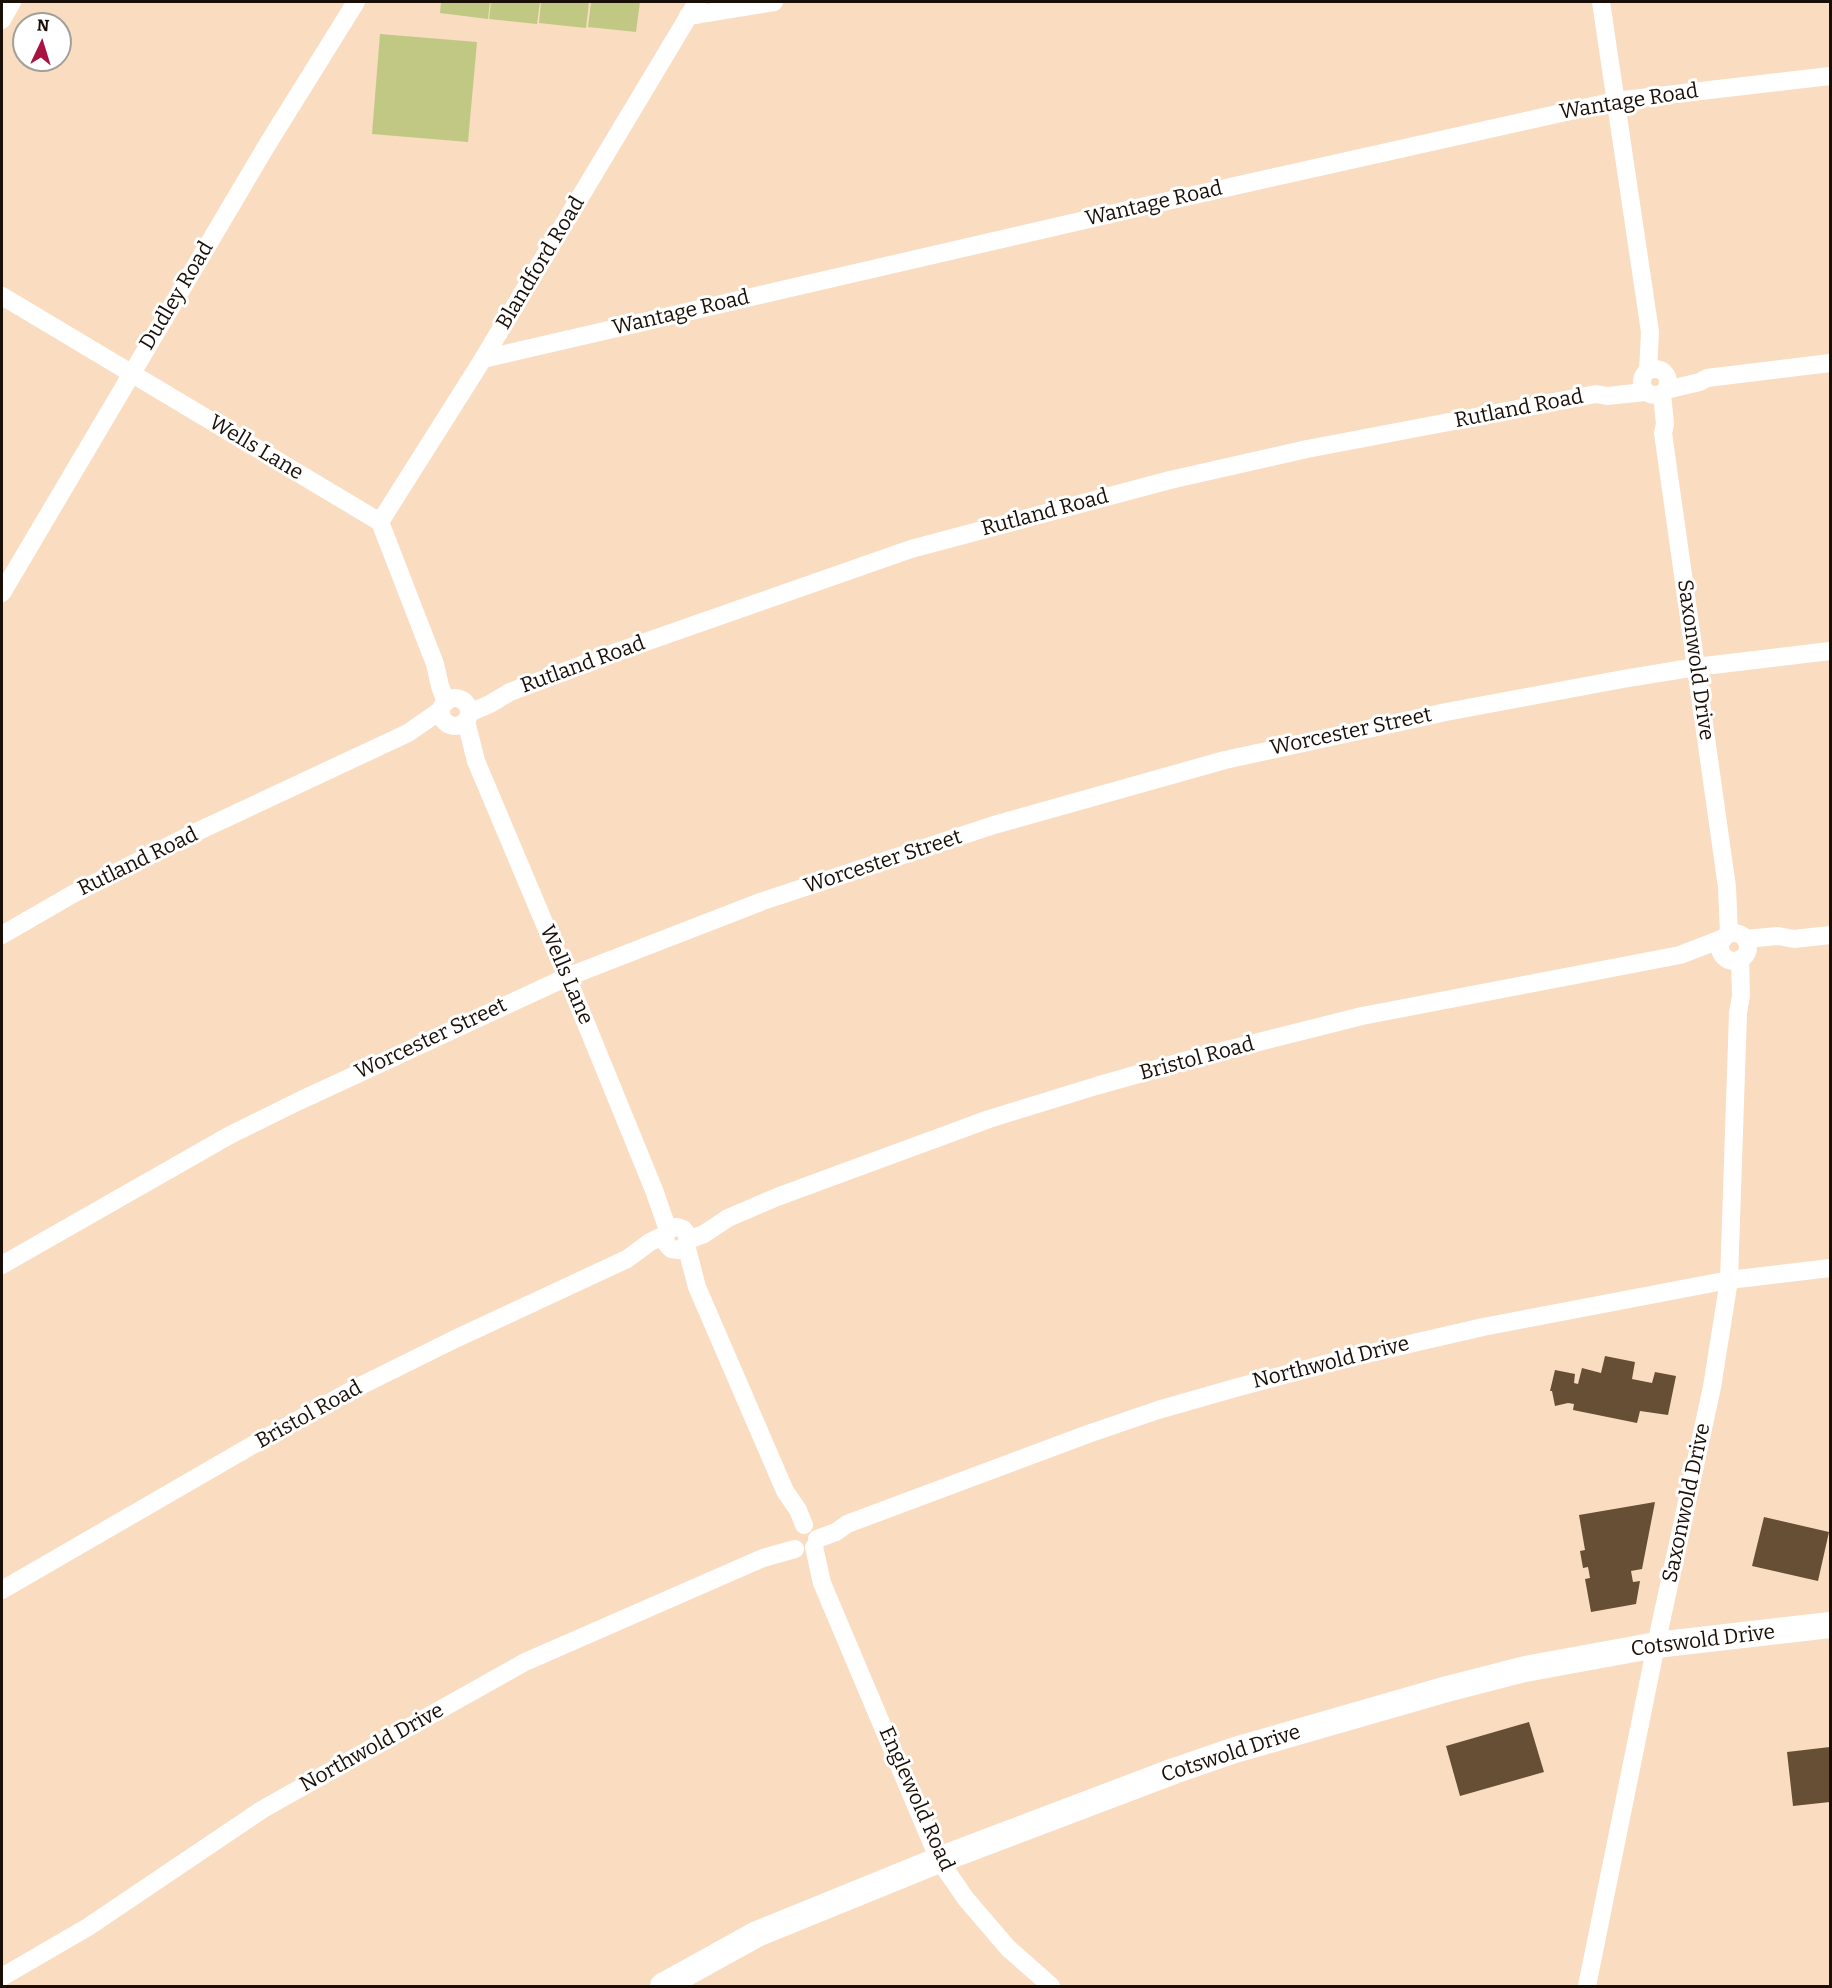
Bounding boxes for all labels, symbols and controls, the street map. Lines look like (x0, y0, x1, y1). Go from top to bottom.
north arrow (12, 12, 72, 72)
text: N (36, 16, 50, 35)
street label: Wantage Road (1558, 79, 1700, 125)
street label: Wantage Road (1083, 176, 1225, 232)
street label: Blandford Road (492, 192, 590, 334)
street label: Dudley Road (135, 237, 219, 355)
street label: Wantage Road (610, 285, 752, 341)
street label: Rutland Road (1453, 384, 1585, 434)
street label: Wells Lane (204, 410, 308, 486)
street label: Rutland Road (979, 484, 1111, 542)
street label: Saxonwold Drive (1671, 578, 1719, 742)
street label: Rutland Road (517, 631, 649, 699)
street label: Worcester Street (1268, 703, 1434, 761)
street label: Rutland Road (74, 822, 202, 902)
street label: Worcester Street (801, 825, 965, 899)
street label: Wells Lane (534, 922, 598, 1028)
street label: Worcester Street (351, 993, 511, 1085)
street label: Bristol Road (1137, 1032, 1257, 1086)
street label: Northwold Drive (1250, 1331, 1412, 1395)
street label: Bristol Road (252, 1376, 366, 1454)
street label: Saxonwold Drive (1658, 1421, 1716, 1585)
street label: Cotswold Drive (1629, 1620, 1777, 1662)
street label: Northwold Drive (296, 1698, 448, 1798)
street label: Cotswold Drive (1158, 1720, 1304, 1788)
street label: Englewold Road (873, 1723, 959, 1875)

